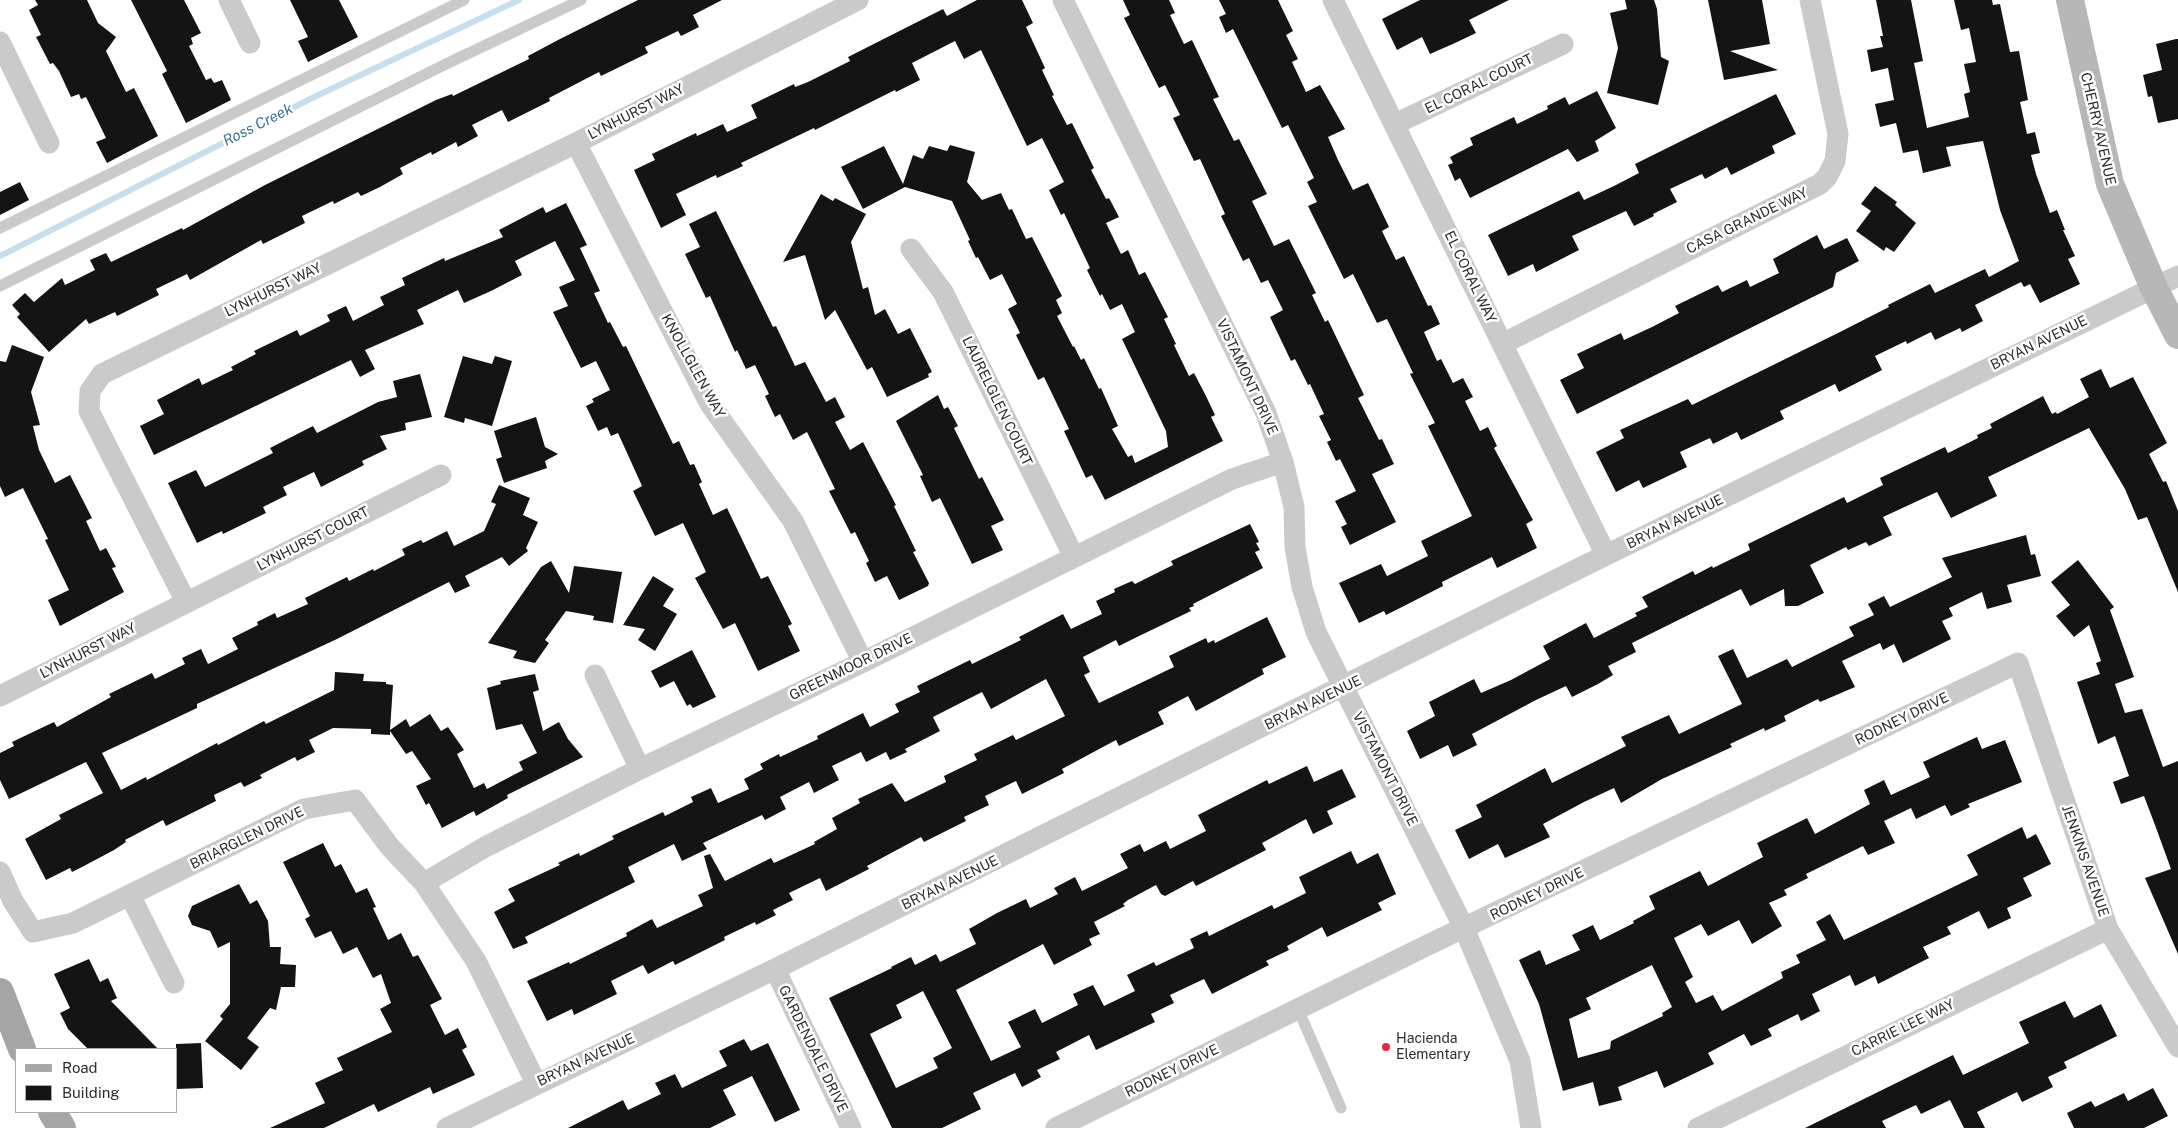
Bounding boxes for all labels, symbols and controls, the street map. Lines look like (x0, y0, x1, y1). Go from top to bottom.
street label: EL CORAL COURT (1422, 51, 1536, 117)
street label: CHERRY AVENUE (2077, 71, 2119, 187)
street label: LYNHURST WAY (585, 81, 687, 143)
water label: Ross Creek (220, 100, 296, 150)
street label: CASA GRANDE WAY (1684, 184, 1810, 258)
street label: EL CORAL WAY (1440, 228, 1500, 326)
street label: LYNHURST WAY (222, 259, 324, 321)
street label: KNOLLGLEN WAY (657, 311, 729, 421)
street label: BRYAN AVENUE (1988, 312, 2090, 374)
street label: VISTAMONT DRIVE (1213, 316, 1281, 438)
street label: LAURELGLEN COURT (958, 334, 1036, 468)
street label: BRYAN AVENUE (1624, 491, 1726, 553)
street label: LYNHURST COURT (254, 503, 372, 575)
street label: LYNHURST WAY (37, 620, 139, 682)
street label: GREENMOOR DRIVE (787, 630, 915, 704)
street label: BRYAN AVENUE (1262, 672, 1364, 734)
street label: RODNEY DRIVE (1852, 689, 1952, 749)
street label: VISTAMONT DRIVE (1349, 709, 1421, 829)
street label: BRIARGLEN DRIVE (187, 803, 307, 873)
street label: JENKINS AVENUE (2058, 803, 2112, 919)
street label: BRYAN AVENUE (899, 852, 1001, 914)
street label: RODNEY DRIVE (1487, 864, 1587, 924)
street label: GARDENDALE DRIVE (775, 983, 851, 1115)
street label: CARRIE LEE WAY (1849, 996, 1957, 1060)
street label: BRYAN AVENUE (535, 1030, 637, 1090)
place label: Hacienda Elementary (1396, 1031, 1470, 1064)
street label: RODNEY DRIVE (1122, 1041, 1222, 1101)
marker: Hacienda Elementary (1380, 1041, 1392, 1053)
legend (15, 1048, 178, 1113)
text: Road (62, 1059, 98, 1076)
text: Building (62, 1084, 120, 1101)

